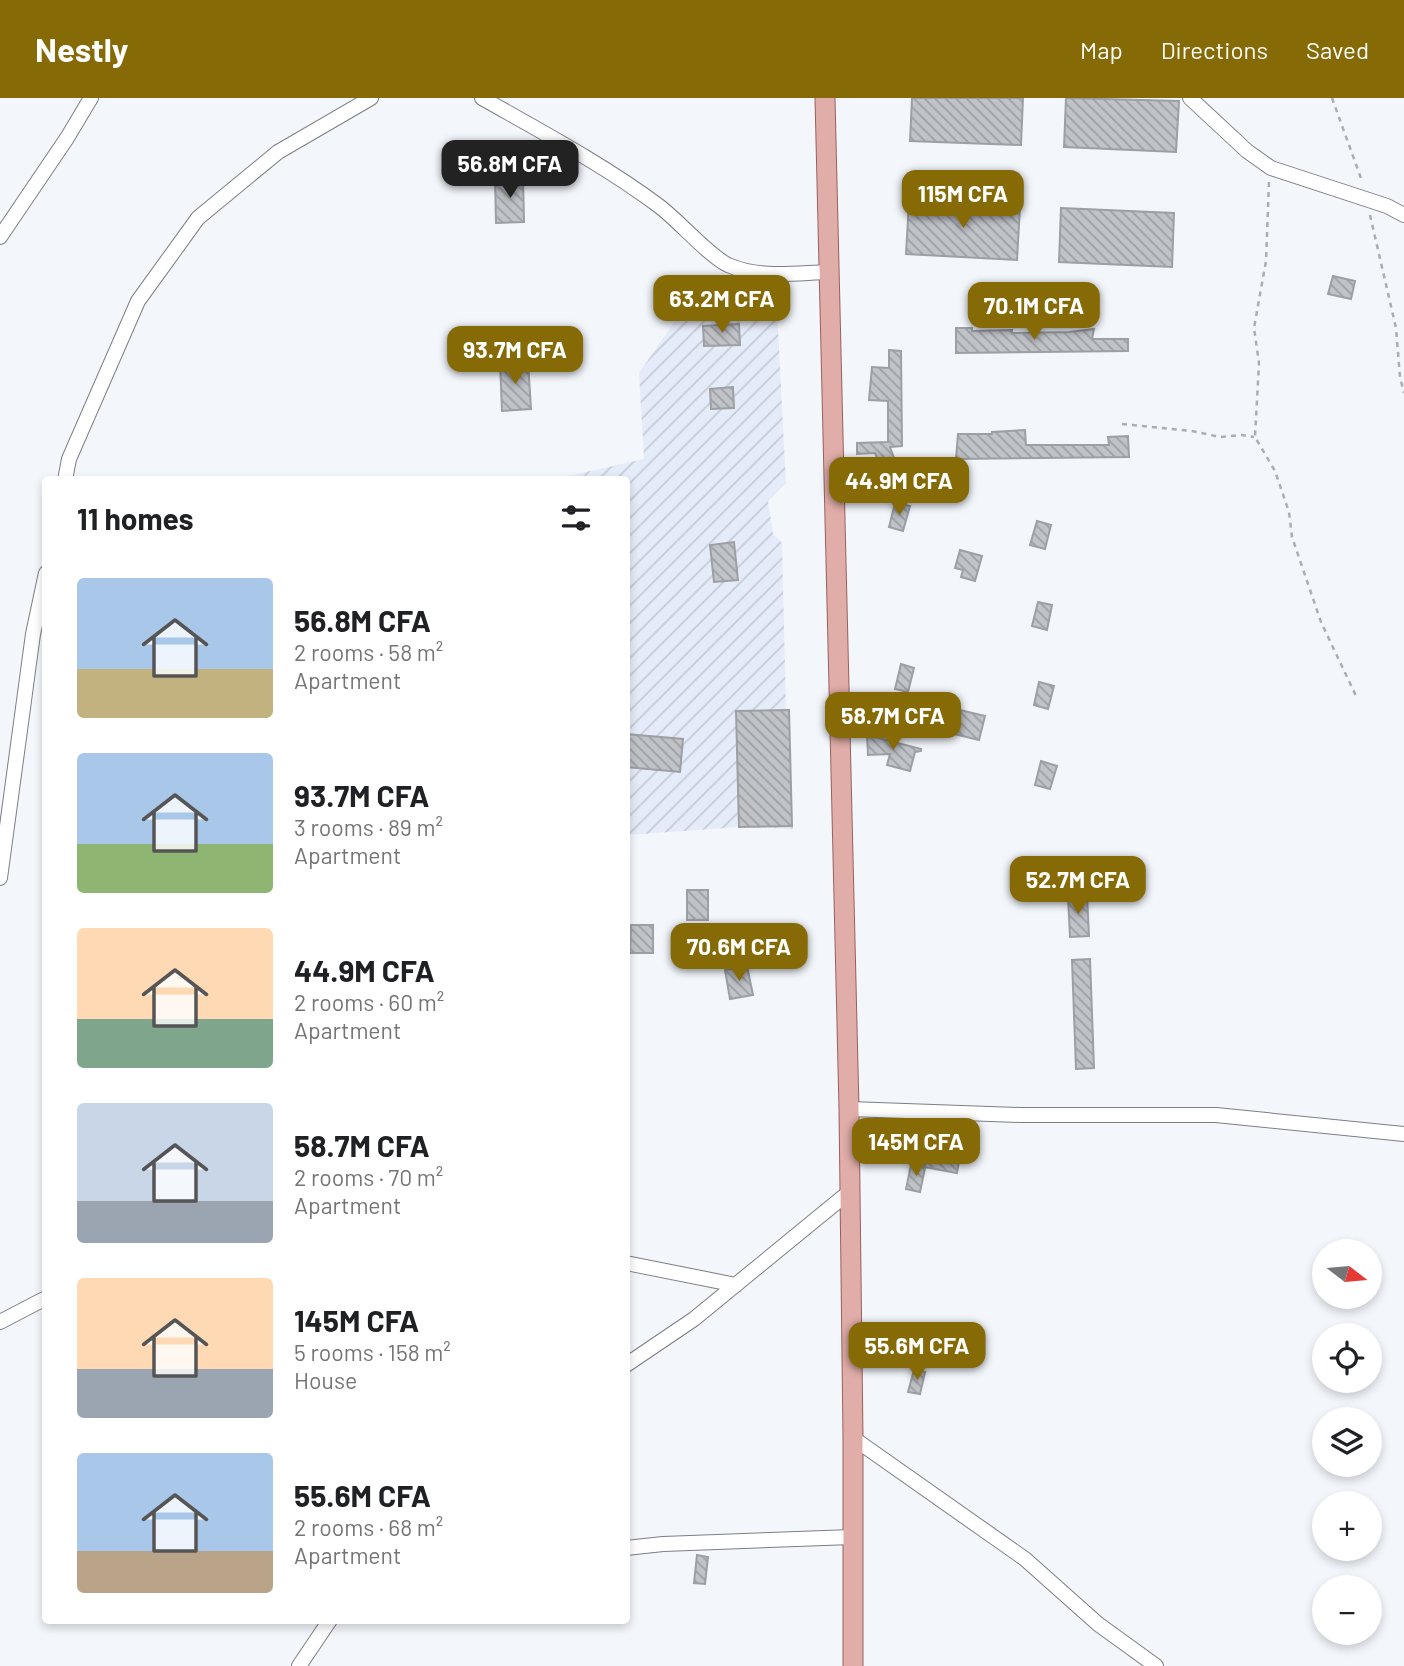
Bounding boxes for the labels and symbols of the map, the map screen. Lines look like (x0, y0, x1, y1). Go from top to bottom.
pin: 56.8M CFA (430, 140, 590, 200)
pin: 115M CFA (891, 170, 1035, 230)
pin: 63.2M CFA (642, 275, 802, 335)
pin: 70.1M CFA (954, 282, 1114, 342)
pin: 93.7M CFA (435, 327, 595, 386)
pin: 44.9M CFA (819, 458, 979, 517)
pin: 58.7M CFA (813, 692, 973, 752)
pin: 52.7M CFA (998, 856, 1158, 916)
pin: 70.6M CFA (659, 924, 819, 983)
pin: 145M CFA (844, 1118, 988, 1178)
north arrow (1312, 1239, 1382, 1309)
pin: 55.6M CFA (837, 1322, 997, 1382)

